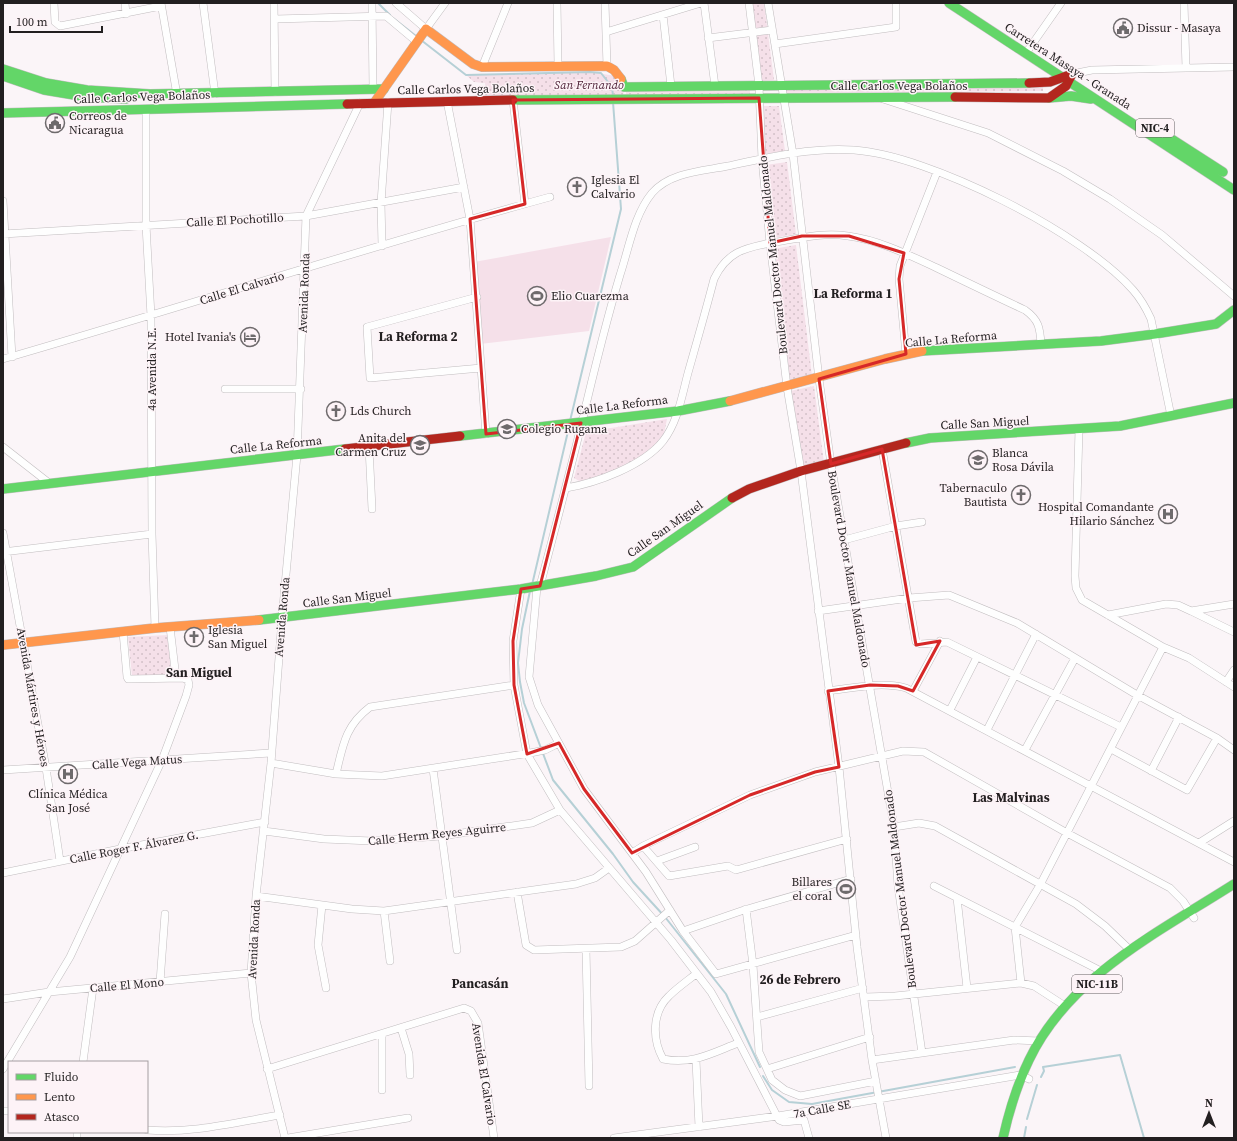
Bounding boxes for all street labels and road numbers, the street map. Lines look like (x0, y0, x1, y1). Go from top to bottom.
street label: Carretera Masaya - Granada (1001, 19, 1135, 114)
street label: Calle Carlos Vega Bolaños (831, 78, 967, 94)
street label: Calle Carlos Vega Bolaños (397, 80, 535, 98)
street label: Calle Carlos Vega Bolaños (73, 87, 211, 107)
road number: NIC-4 (1136, 119, 1174, 137)
street label: Boulevard Doctor Manuel Maldonado (755, 154, 791, 355)
street label: Calle El Pochotillo (186, 209, 284, 231)
street label: Avenida Ronda (295, 252, 313, 333)
street label: Calle El Calvario (198, 267, 287, 308)
street label: 4a Avenida N.E. (144, 327, 160, 411)
street label: Calle La Reforma (904, 327, 998, 351)
street label: Calle La Reforma (575, 391, 670, 419)
street label: Calle San Miguel (940, 413, 1030, 433)
street label: Calle La Reforma (229, 432, 324, 458)
street label: Boulevard Doctor Manuel Maldonado (824, 469, 874, 669)
street label: Calle San Miguel (624, 497, 706, 561)
street label: Avenida Ronda (271, 576, 294, 658)
street label: Calle San Miguel (302, 585, 393, 611)
street label: Avenida Mártires y Héroes (13, 626, 53, 768)
street label: Calle Vega Matus (91, 751, 183, 773)
street label: Boulevard Doctor Manuel Maldonado (880, 788, 920, 989)
street label: Calle Herm Reyes Aguirre (367, 819, 507, 849)
street label: Calle Roger F. Álvarez G. (68, 827, 200, 867)
street label: Avenida Ronda (244, 898, 264, 979)
street label: Calle El Mono (89, 974, 165, 996)
road number: NIC-11B (1072, 975, 1122, 993)
street label: Avenida El Calvario (468, 1022, 500, 1127)
street label: 7a Calle SE (792, 1096, 852, 1122)

